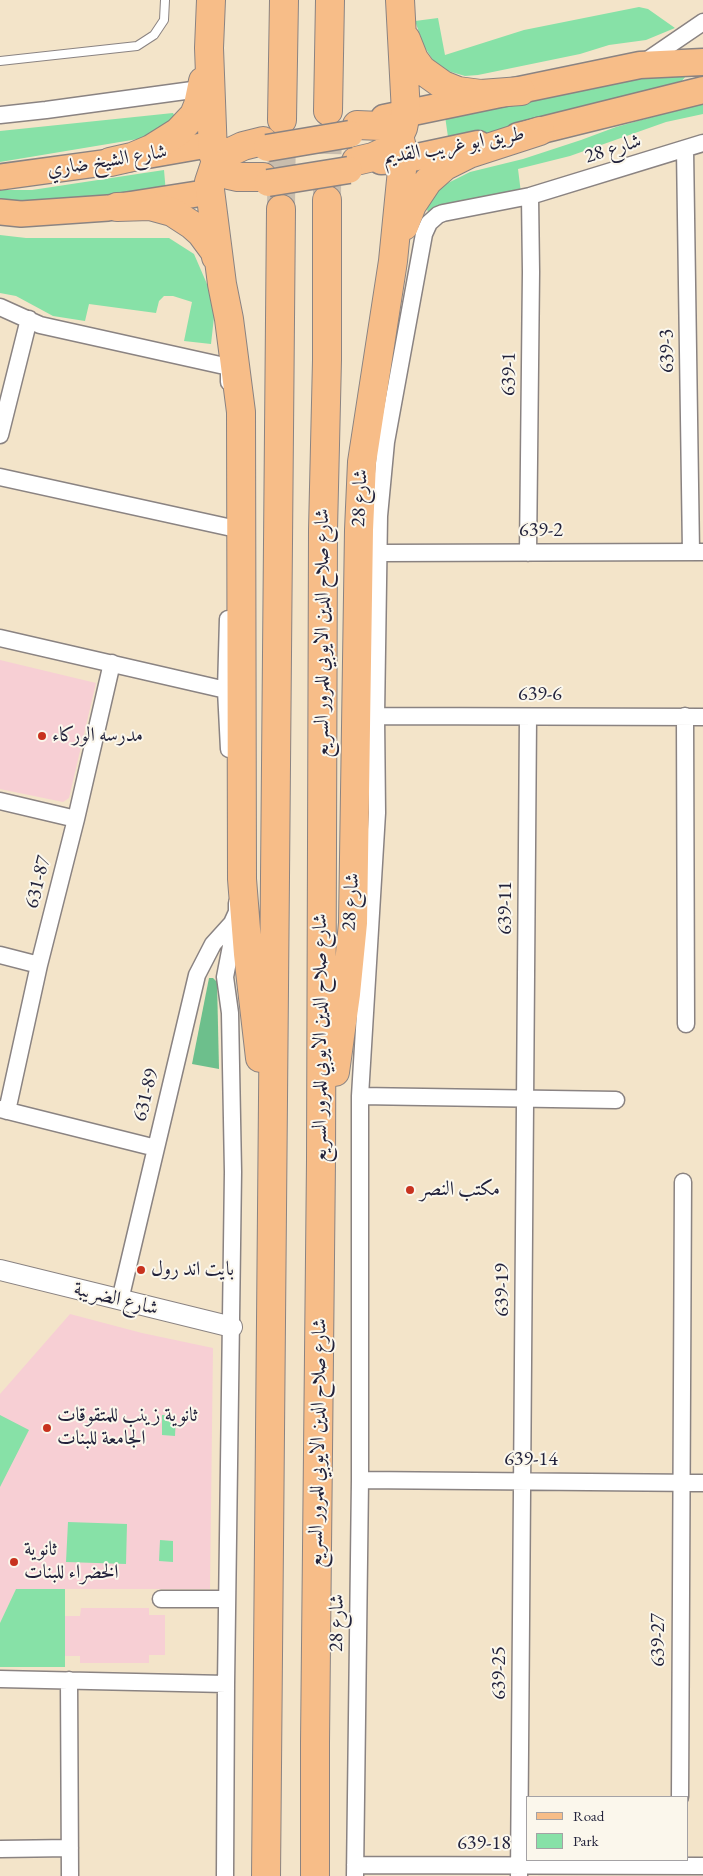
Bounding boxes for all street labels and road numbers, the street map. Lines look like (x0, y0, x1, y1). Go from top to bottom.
street label: طريق ابو غريب القديم (382, 122, 526, 170)
street label: شارع 28 (582, 129, 644, 169)
street label: شارع الشيخ ضاري (45, 140, 169, 182)
street label: 639-3 (655, 329, 679, 373)
street label: 639-1 (497, 352, 521, 396)
street label: شارع 28 (347, 468, 373, 528)
street label: شارع صلاح الدين الايوبي للمرور السريع (311, 508, 335, 758)
street label: 639-2 (519, 519, 563, 543)
street label: 639-6 (518, 683, 562, 707)
street label: 631-87 (20, 853, 56, 911)
street label: شارع 28 (337, 872, 365, 932)
street label: 639-11 (494, 881, 518, 935)
street label: شارع صلاح الدين الايوبي للمرور السريع (309, 913, 333, 1163)
street label: 631-89 (128, 1066, 164, 1124)
street label: 639-19 (491, 1263, 515, 1317)
street label: شارع الضريبة (71, 1277, 161, 1321)
street label: شارع صلاح الدين الايوبي للمرور السريع (304, 1318, 332, 1568)
street label: 639-14 (504, 1448, 558, 1472)
street label: شارع 28 (324, 1594, 350, 1652)
street label: 639-27 (647, 1613, 671, 1667)
street label: 639-25 (488, 1646, 512, 1700)
street label: 639-18 (457, 1832, 511, 1856)

